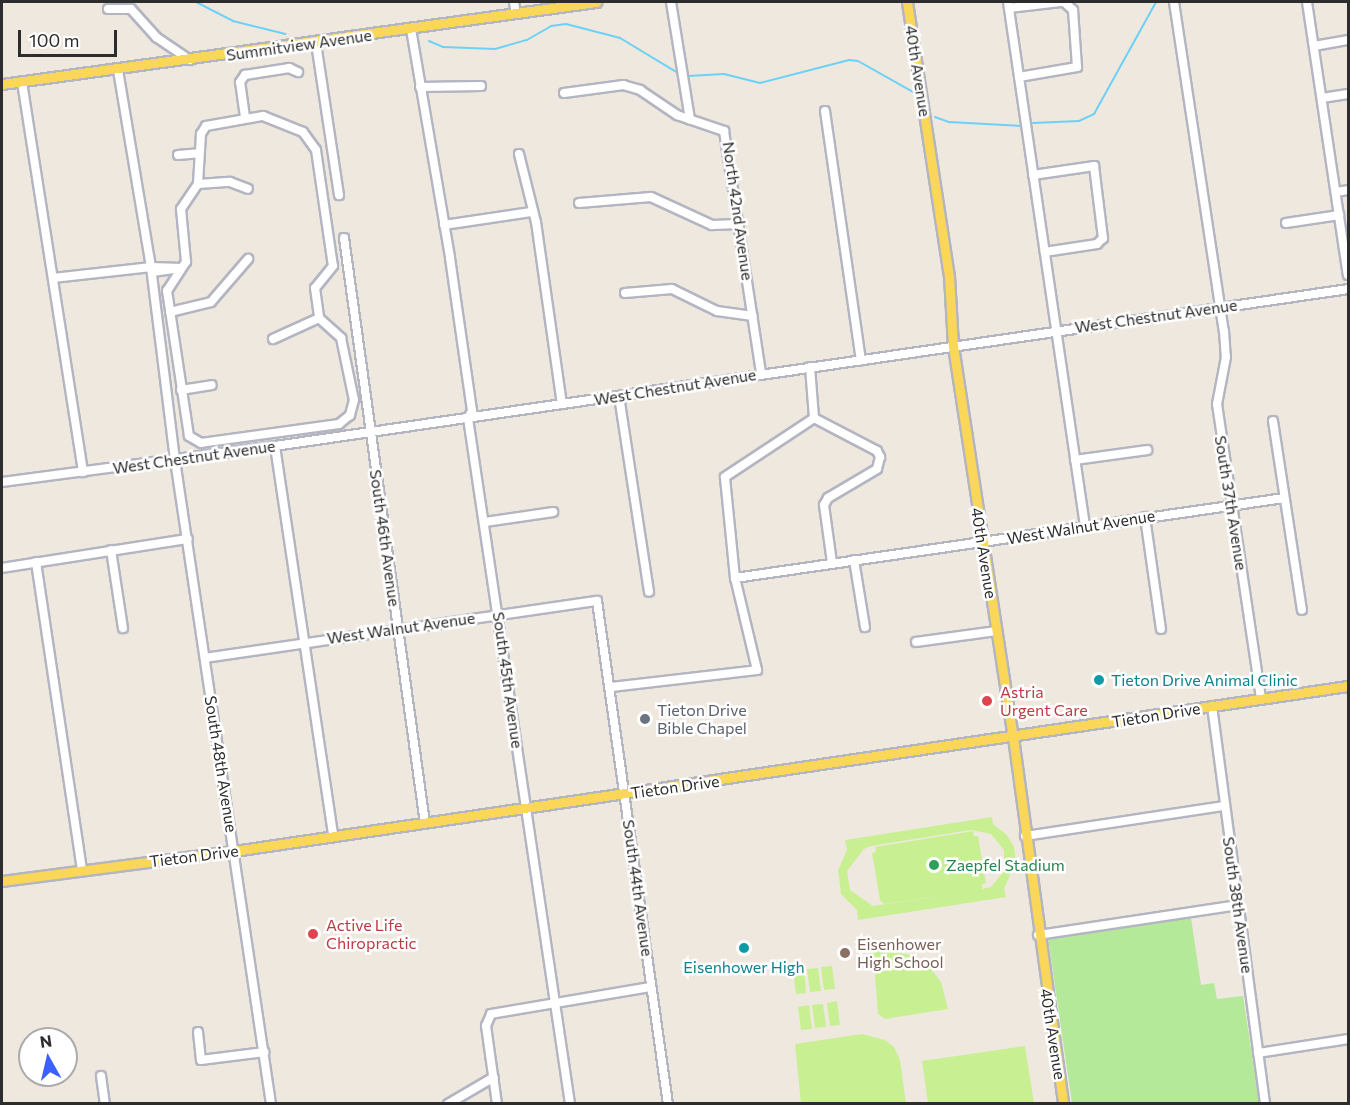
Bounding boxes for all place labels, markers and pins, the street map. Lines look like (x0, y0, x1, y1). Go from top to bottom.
place label: Tieton Drive Animal Clinic (1111, 670, 1298, 690)
marker: Tieton Drive Animal Clinic (1092, 673, 1106, 687)
place label: Astria Urgent Care (1000, 682, 1088, 720)
marker: Astria Urgent Care (978, 692, 996, 710)
place label: Tieton Drive Bible Chapel (657, 700, 747, 738)
marker: Tieton Drive Bible Chapel (638, 712, 652, 726)
place label: Zaepfel Stadium (946, 855, 1065, 875)
marker: Zaepfel Stadium (927, 858, 941, 872)
place label: Active Life Chiropractic (326, 915, 416, 953)
marker: Active Life Chiropractic (304, 925, 322, 943)
place label: Eisenhower High School (857, 934, 944, 972)
marker: Eisenhower High (737, 941, 751, 955)
marker: Eisenhower High School (838, 946, 852, 960)
place label: Eisenhower High (683, 957, 805, 977)

